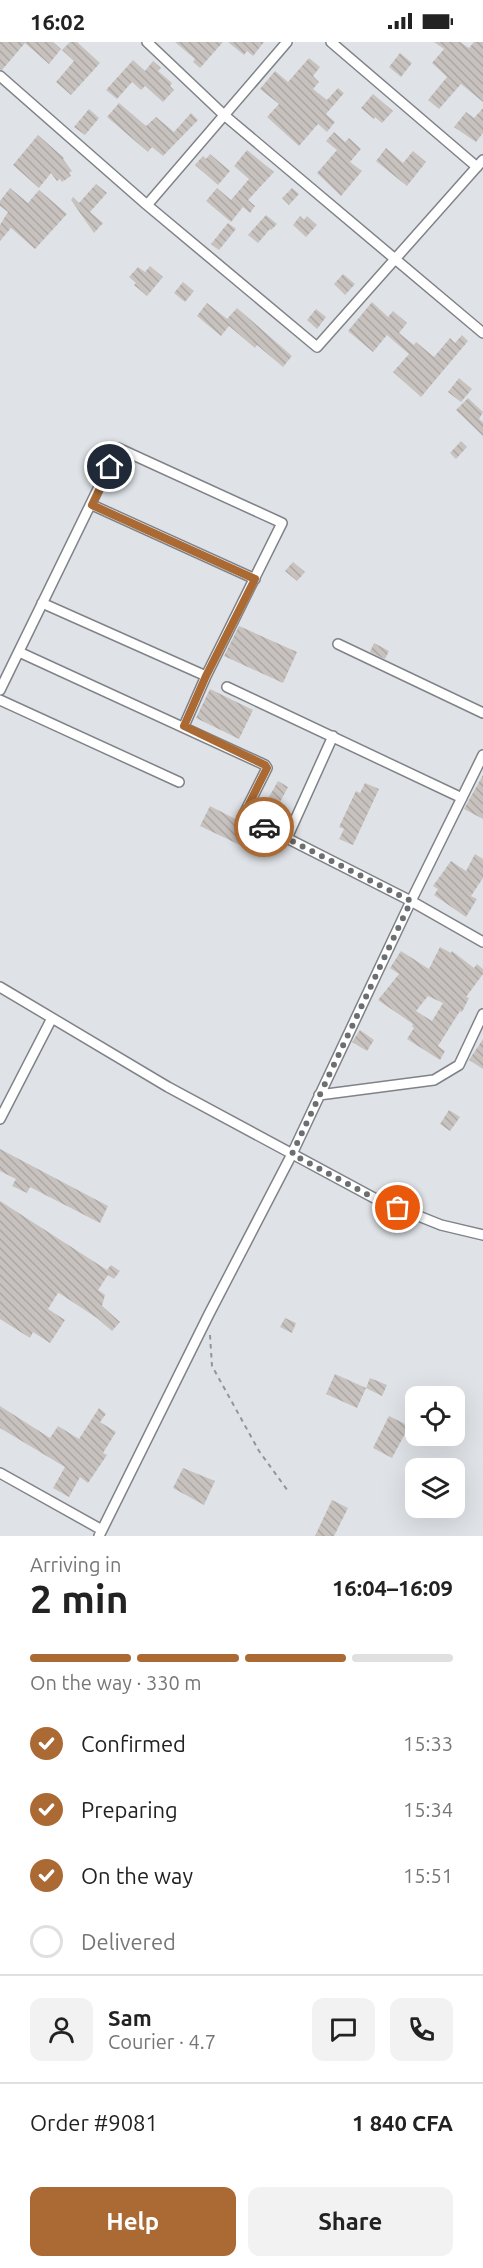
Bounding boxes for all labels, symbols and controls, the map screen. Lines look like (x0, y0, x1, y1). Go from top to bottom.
text: 16:02 (30, 9, 85, 34)
pin (84, 441, 135, 492)
icon: home (93, 450, 126, 483)
courier (234, 797, 294, 857)
icon: car (248, 811, 281, 844)
pin (372, 1182, 423, 1233)
icon: bag (381, 1191, 414, 1224)
map controls (405, 1386, 465, 1518)
button: locate (405, 1386, 465, 1446)
button: layers (405, 1458, 465, 1518)
text: Arriving in (30, 1553, 121, 1576)
text: 16:04–16:09 (332, 1575, 453, 1600)
text: 2 min (30, 1577, 129, 1620)
text: On the way · 330 m (30, 1671, 202, 1694)
icon: check (30, 1727, 63, 1760)
text: Confirmed (81, 1731, 186, 1756)
text: 15:33 (403, 1732, 453, 1755)
icon: check (30, 1793, 63, 1826)
text: Preparing (81, 1797, 178, 1822)
text: 15:34 (403, 1798, 453, 1821)
icon: check (30, 1859, 63, 1892)
text: On the way (81, 1863, 193, 1888)
text: 15:51 (403, 1864, 453, 1887)
text: Delivered (81, 1929, 176, 1954)
button: person (30, 1998, 93, 2061)
button: chat (312, 1998, 375, 2061)
button: phone (390, 1998, 453, 2061)
text: Sam (108, 2005, 152, 2030)
text: Courier · 4.7 (108, 2030, 216, 2053)
text: Order #9081 (30, 2110, 158, 2135)
text: 1 840 CFA (352, 2110, 453, 2135)
button: Help (30, 2187, 236, 2256)
button: Share (248, 2187, 453, 2256)

